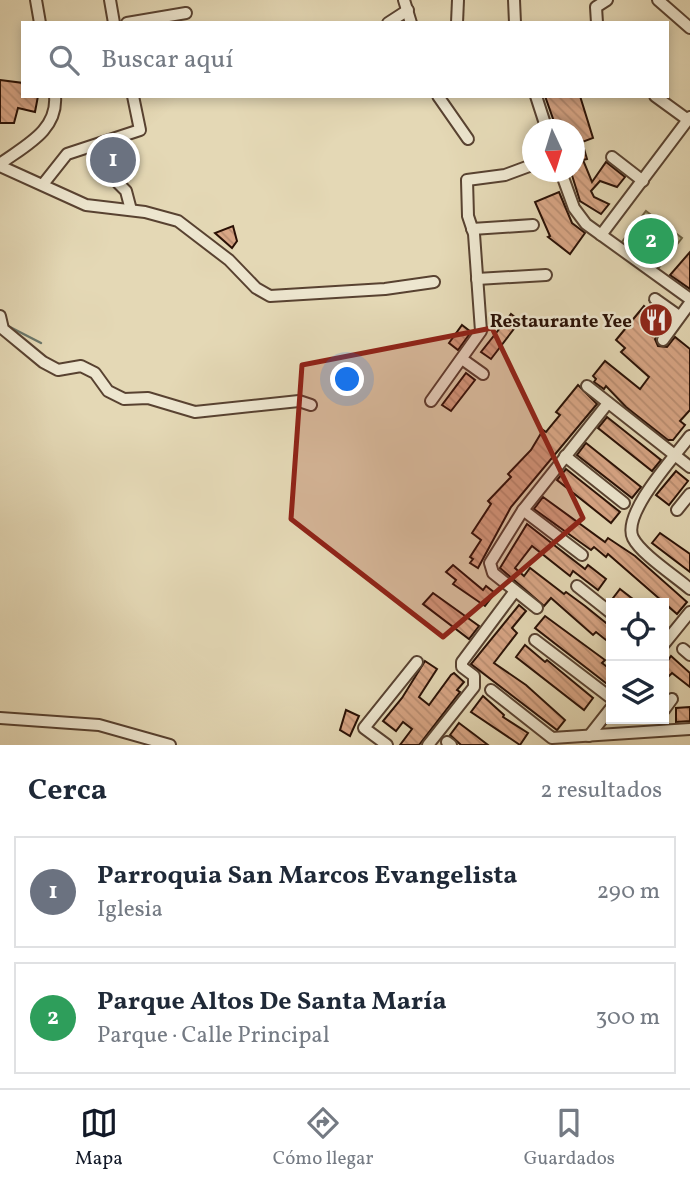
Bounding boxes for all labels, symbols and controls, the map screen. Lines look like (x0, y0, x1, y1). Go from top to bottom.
search box (21, 21, 669, 98)
icon: search (45, 41, 83, 79)
text: Buscar aquí (101, 42, 233, 78)
north arrow (522, 119, 585, 182)
pin: 1 (90, 134, 136, 186)
pin: 2 (628, 215, 674, 267)
restaurant icon: Restaurante Yee (637, 301, 675, 339)
place label: Restaurante Yee (490, 309, 632, 335)
your location (330, 362, 364, 396)
map controls (606, 598, 669, 724)
button: locate (606, 598, 669, 661)
button: layers (606, 661, 669, 724)
text: Cerca (28, 770, 107, 812)
text: 2 resultados (540, 775, 662, 807)
text: Parroquia San Marcos Evangelista (97, 858, 517, 894)
text: 1 (48, 876, 58, 908)
text: 290 m (597, 876, 660, 908)
text: Iglesia (97, 894, 163, 926)
text: Parque Altos De Santa María (97, 984, 447, 1020)
text: 2 (47, 1002, 59, 1034)
text: 300 m (596, 1002, 660, 1034)
text: Parque · Calle Principal (97, 1020, 330, 1052)
tab: Mapa (75, 1104, 123, 1172)
tab: Cómo llegar (273, 1104, 374, 1172)
tab: Guardados (524, 1104, 615, 1172)

